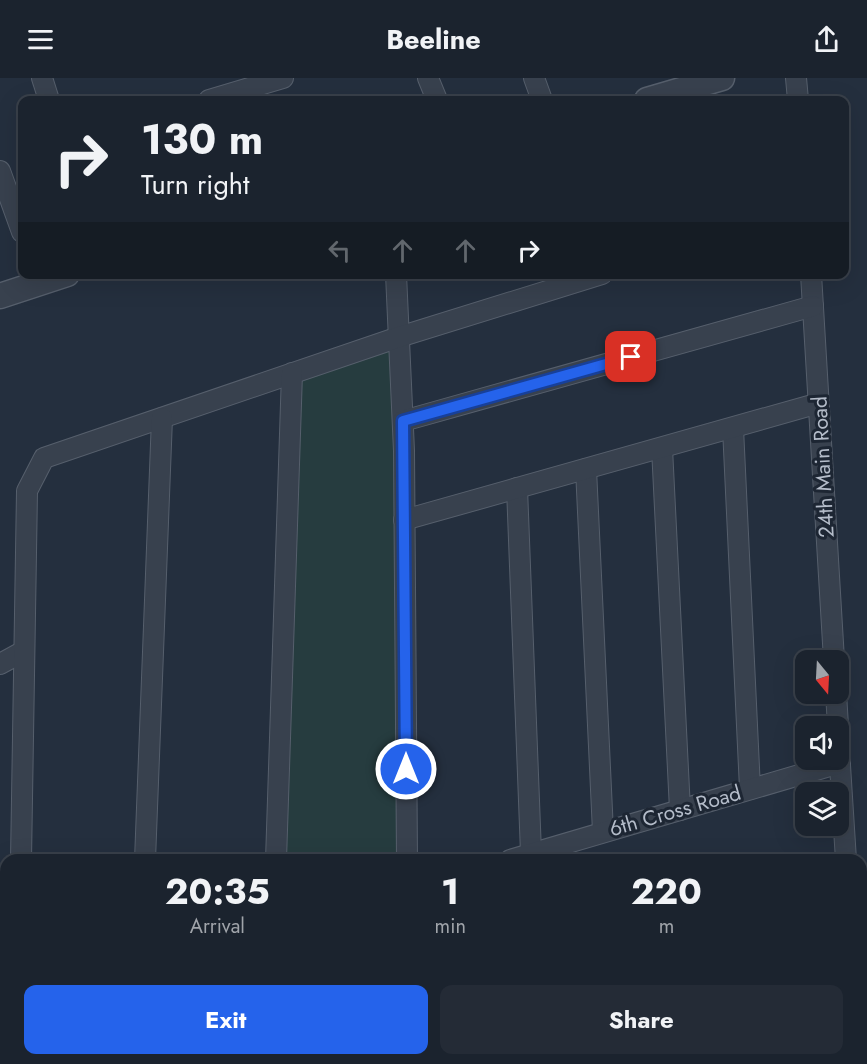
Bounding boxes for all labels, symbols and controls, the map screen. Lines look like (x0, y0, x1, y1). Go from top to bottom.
text: Beeline (386, 20, 481, 59)
icon: menu (24, 23, 57, 56)
icon: share (810, 23, 843, 56)
text: 130 m (141, 109, 263, 170)
icon: right (42, 120, 120, 198)
text: Turn right (141, 165, 249, 204)
icon: left (323, 234, 356, 267)
icon: ahead (386, 234, 419, 267)
icon: ahead (449, 234, 482, 267)
icon: right (512, 234, 545, 267)
pin (605, 331, 656, 382)
icon: arrive (614, 340, 647, 373)
street label: 24th Main Road (804, 395, 842, 539)
north arrow (795, 650, 849, 704)
map controls (795, 650, 849, 836)
button: sound (795, 716, 849, 770)
position arrow (374, 737, 438, 801)
street label: 6th Cross Road (606, 778, 744, 844)
button: layers (795, 782, 849, 836)
text: 20:35 (165, 865, 270, 917)
text: 1 (441, 865, 459, 917)
text: 220 (631, 865, 702, 917)
text: Arrival (190, 912, 245, 941)
text: min (435, 912, 466, 941)
text: m (659, 912, 674, 941)
button: Exit (24, 985, 428, 1054)
button: Share (440, 985, 843, 1054)

